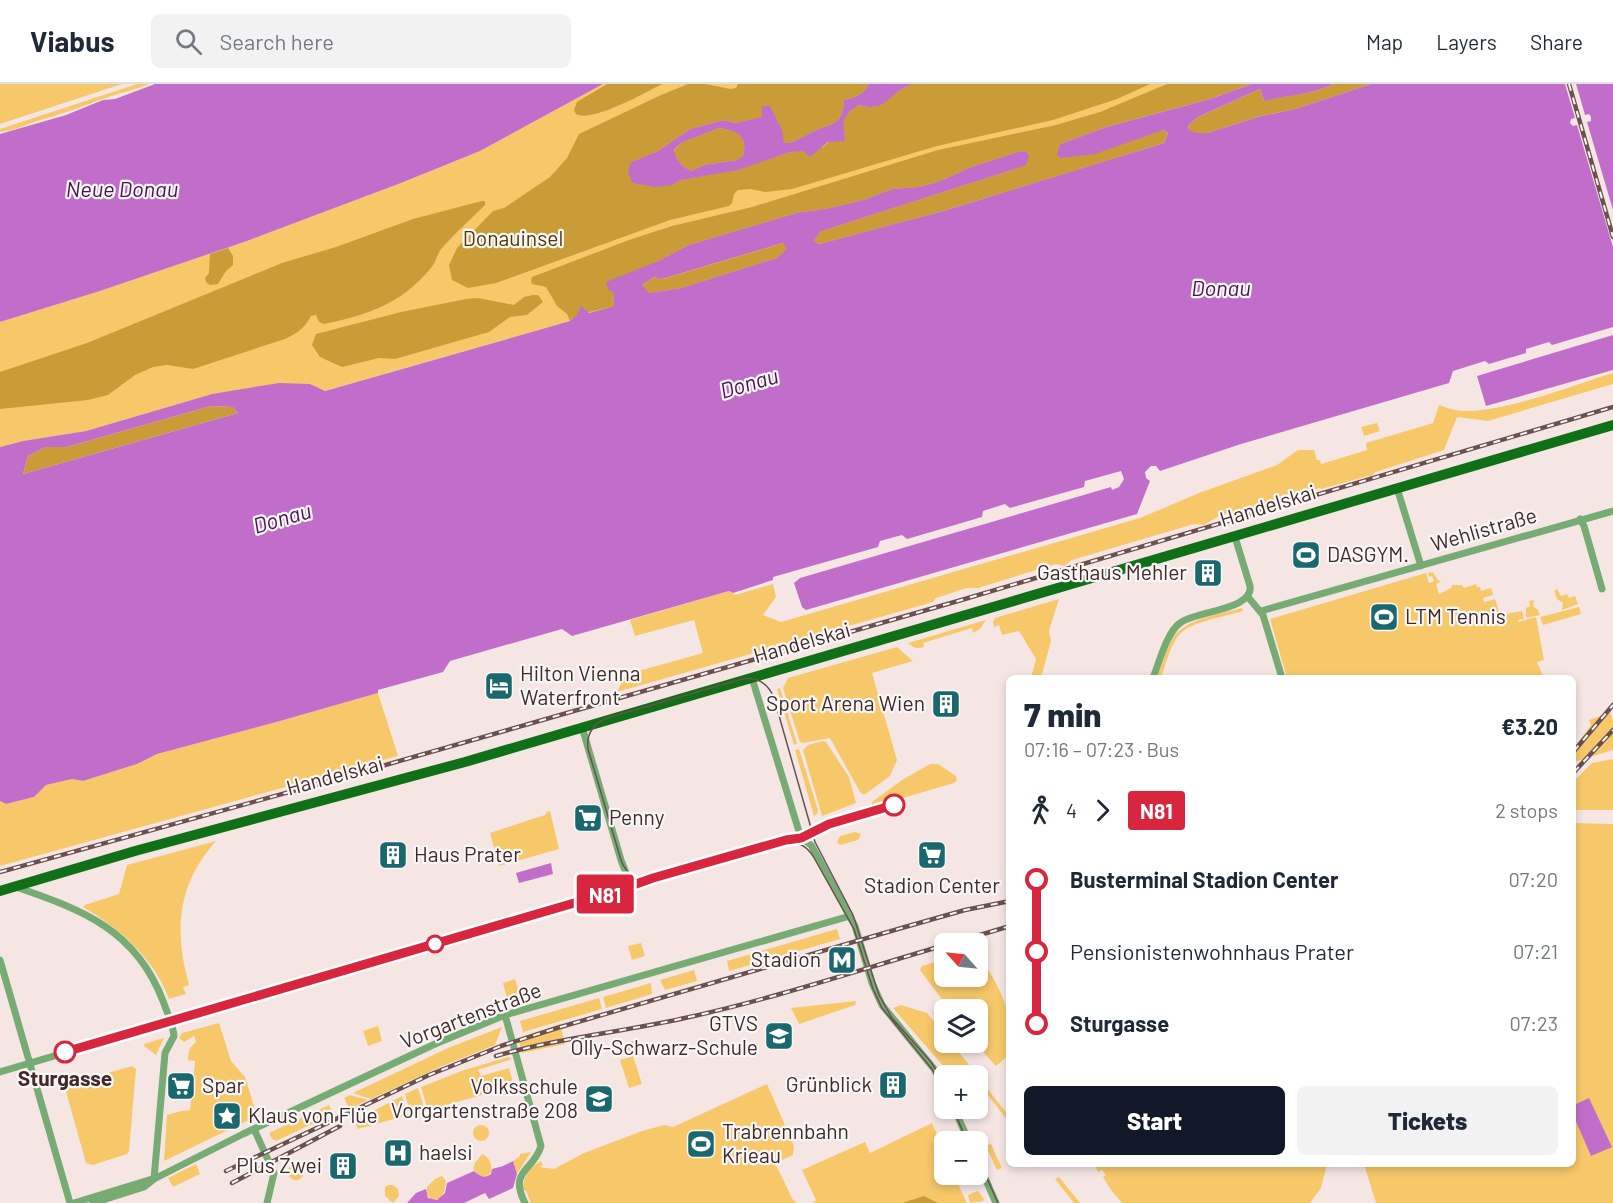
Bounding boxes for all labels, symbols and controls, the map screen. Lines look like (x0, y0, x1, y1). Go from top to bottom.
search box (151, 14, 571, 68)
text: Viabus (30, 24, 115, 58)
icon: search (172, 25, 205, 58)
text: Search here (220, 28, 334, 54)
text: Map (1366, 29, 1403, 54)
text: Layers (1436, 29, 1497, 54)
text: Share (1530, 29, 1583, 54)
water label: Neue Donau (66, 175, 178, 201)
park label: Donauinsel (463, 225, 563, 250)
water label: Donau (1191, 274, 1251, 300)
water label: Donau (717, 361, 781, 403)
street label: Handelskai (1216, 478, 1319, 531)
water label: Donau (250, 496, 314, 538)
street label: Wehlistraße (1428, 502, 1539, 556)
sports icon: DASGYM. (1290, 539, 1322, 571)
place label: DASGYM. (1327, 541, 1409, 566)
building icon: Gasthaus Mehler (1192, 557, 1224, 589)
place label: Gasthaus Mehler (1037, 559, 1187, 584)
sports icon: LTM Tennis (1368, 601, 1400, 633)
place label: LTM Tennis (1405, 603, 1506, 628)
street label: Handelskai (750, 616, 853, 667)
place label: Hilton Vienna Waterfront (520, 660, 641, 709)
hotel icon: Hilton Vienna Waterfront (483, 670, 515, 702)
building icon: Sport Arena Wien (930, 688, 962, 720)
place label: Sport Arena Wien (766, 690, 925, 715)
text: 7 min (1024, 694, 1101, 734)
text: €3.20 (1501, 713, 1558, 739)
text: 07:16 – 07:23 · Bus (1024, 737, 1179, 761)
street label: Handelskai (283, 750, 386, 800)
unlabelled marker (883, 794, 905, 816)
icon: walk (1024, 794, 1057, 827)
icon: forward (1086, 794, 1119, 827)
text: 4 (1066, 798, 1077, 822)
text: N81 (1140, 798, 1173, 823)
text: 2 stops (1495, 798, 1558, 822)
supermarket icon: Penny (572, 802, 604, 834)
place label: Penny (609, 804, 665, 829)
building icon: Haus Prater (377, 839, 409, 871)
supermarket icon: Stadion Center (916, 839, 948, 871)
place label: Haus Prater (414, 841, 521, 866)
text: Busterminal Stadion Center (1070, 866, 1338, 892)
text: 07:20 (1508, 867, 1558, 891)
place label: Stadion Center (864, 872, 1000, 897)
line badge: N81 (570, 874, 640, 914)
text: N81 (589, 882, 621, 907)
north arrow (934, 933, 988, 987)
map controls (934, 933, 988, 1185)
unlabelled marker (426, 935, 444, 953)
text: Pensionistenwohnhaus Prater (1070, 938, 1354, 964)
text: 07:21 (1513, 939, 1558, 963)
metro station icon: Stadion (826, 944, 858, 976)
place label: Stadion (751, 946, 821, 971)
street label: Vorgartenstraße (396, 976, 544, 1053)
button: layers (934, 999, 988, 1053)
place label: GTVS Olly-Schwarz-Schule (571, 1010, 758, 1059)
text: Sturgasse (1070, 1010, 1169, 1036)
text: 07:23 (1510, 1011, 1558, 1035)
school or university icon: GTVS Olly-Schwarz-Schule (763, 1020, 795, 1052)
marker: Sturgasse (54, 1041, 76, 1063)
place label: Sturgasse (18, 1065, 112, 1090)
button: + (934, 1065, 988, 1119)
building icon: Grünblick (877, 1069, 909, 1101)
supermarket icon: Spar (165, 1070, 197, 1102)
place label: Grünblick (786, 1071, 872, 1096)
place label: Spar (202, 1072, 245, 1097)
place label: Volksschule Vorgartenstraße 208 (391, 1073, 578, 1122)
school or university icon: Volksschule Vorgartenstraße 208 (583, 1083, 615, 1115)
button: Start (1024, 1086, 1285, 1155)
button: Tickets (1297, 1086, 1558, 1155)
place icon: Klaus von Flüe (211, 1100, 243, 1132)
place label: Klaus von Flüe (248, 1102, 378, 1127)
place label: Trabrennbahn Krieau (722, 1118, 849, 1167)
sports icon: Trabrennbahn Krieau (685, 1128, 717, 1160)
button: − (934, 1131, 988, 1185)
hospital icon: haelsi (382, 1137, 414, 1169)
place label: haelsi (419, 1139, 473, 1164)
building icon: Plus Zwei (327, 1150, 359, 1182)
place label: Plus Zwei (236, 1152, 322, 1177)

